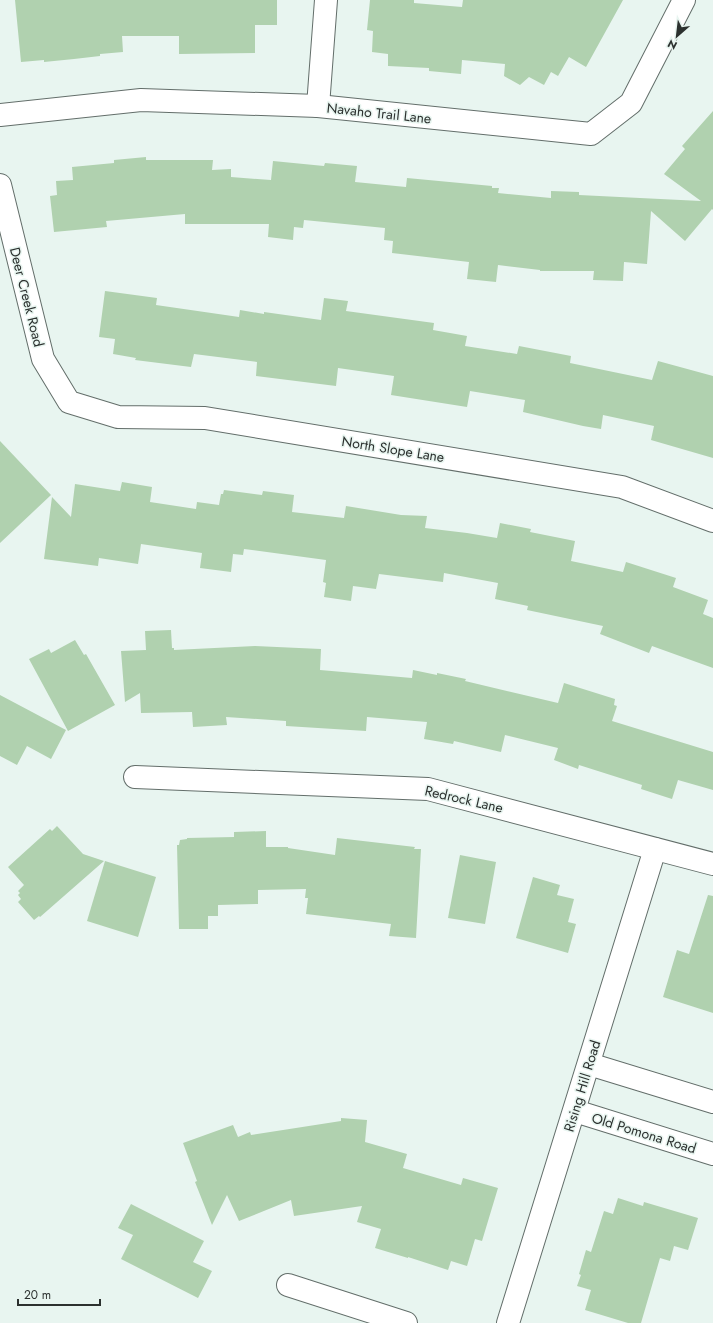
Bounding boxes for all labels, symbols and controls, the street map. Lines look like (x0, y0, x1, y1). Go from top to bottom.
north arrow (657, 16, 697, 56)
text: N (665, 36, 680, 54)
street label: Navaho Trail Lane (326, 98, 432, 128)
street label: Deer Creek Road (5, 245, 49, 349)
street label: North Slope Lane (340, 431, 446, 467)
street label: Redrock Lane (423, 780, 505, 818)
street label: Rising Hill Road (559, 1038, 605, 1134)
street label: Old Pomona Road (589, 1108, 699, 1158)
scale bar (18, 1281, 100, 1307)
text: 20 m (24, 1286, 51, 1304)

